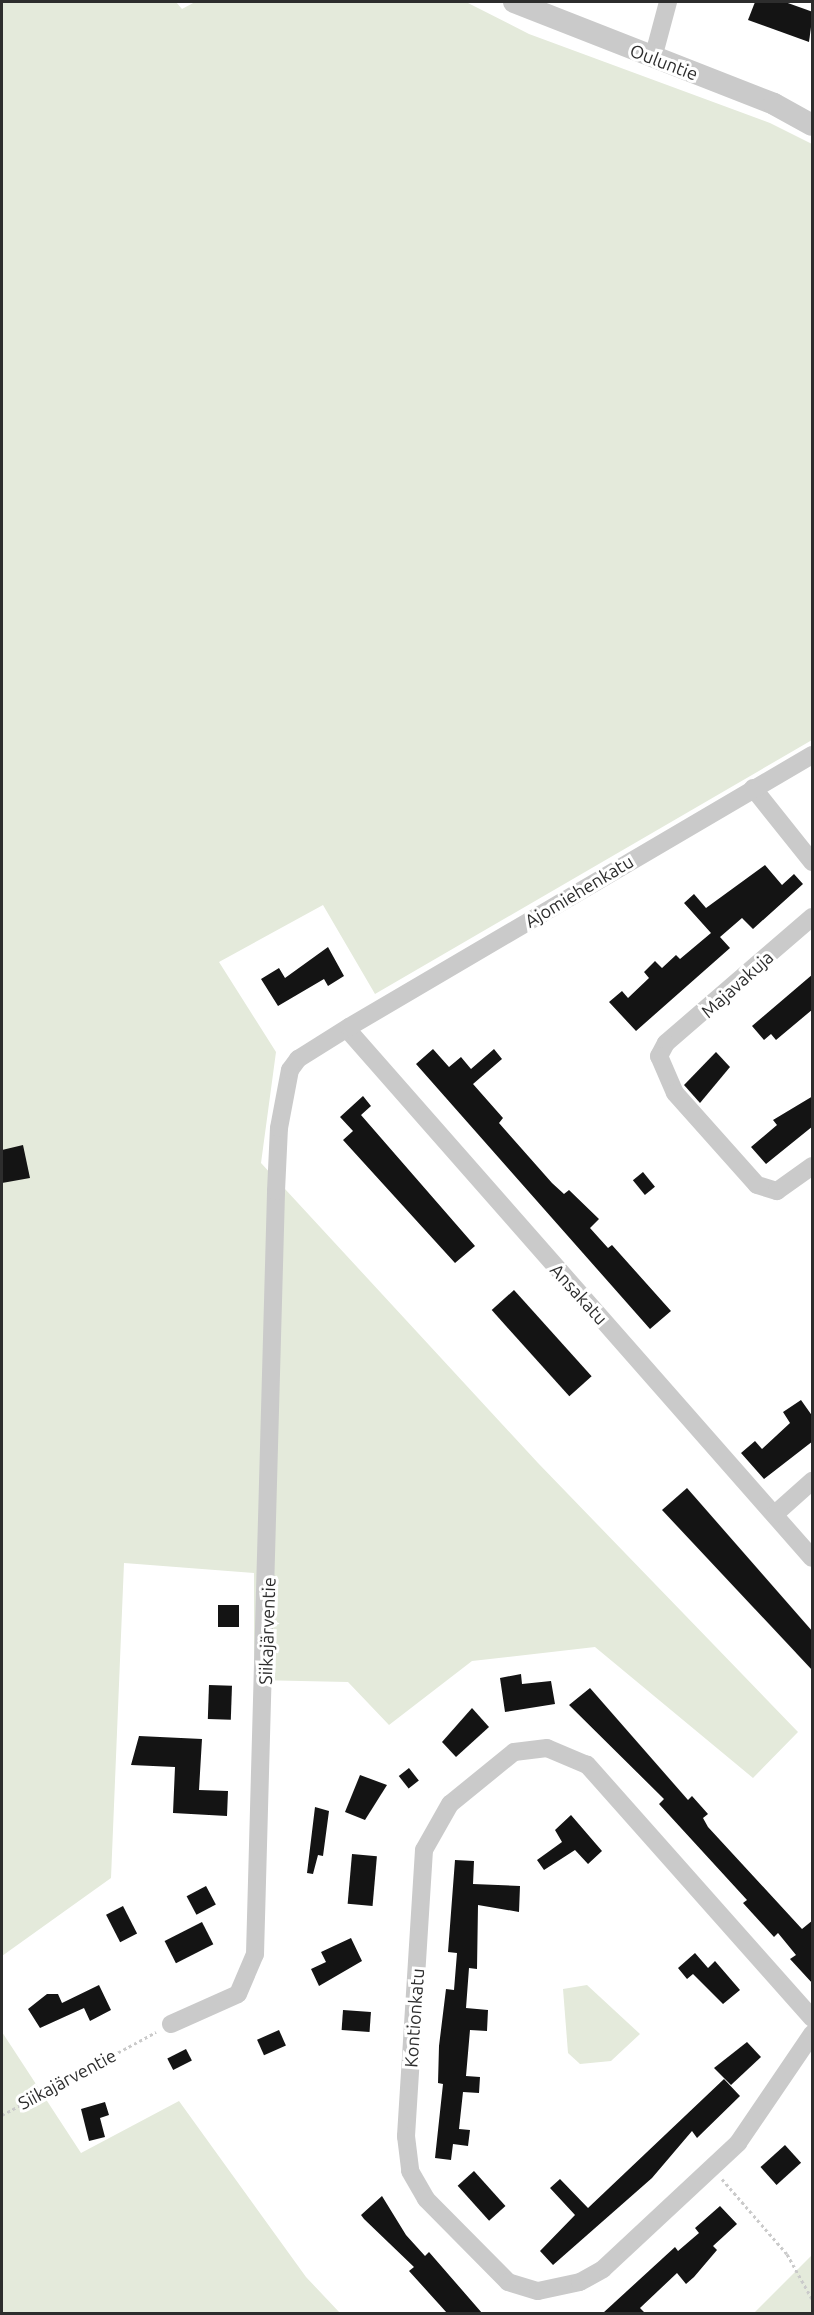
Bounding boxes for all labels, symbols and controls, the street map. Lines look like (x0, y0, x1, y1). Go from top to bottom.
street label: Ouluntie (627, 39, 701, 85)
street label: Ajomiehenkatu (521, 850, 637, 932)
street label: Majavakuja (697, 946, 777, 1022)
street label: Ansakatu (546, 1259, 612, 1329)
street label: Siikajärventie (254, 1577, 280, 1685)
street label: Kontionkatu (400, 1968, 428, 2068)
street label: Siikajärventie (14, 2044, 120, 2114)

